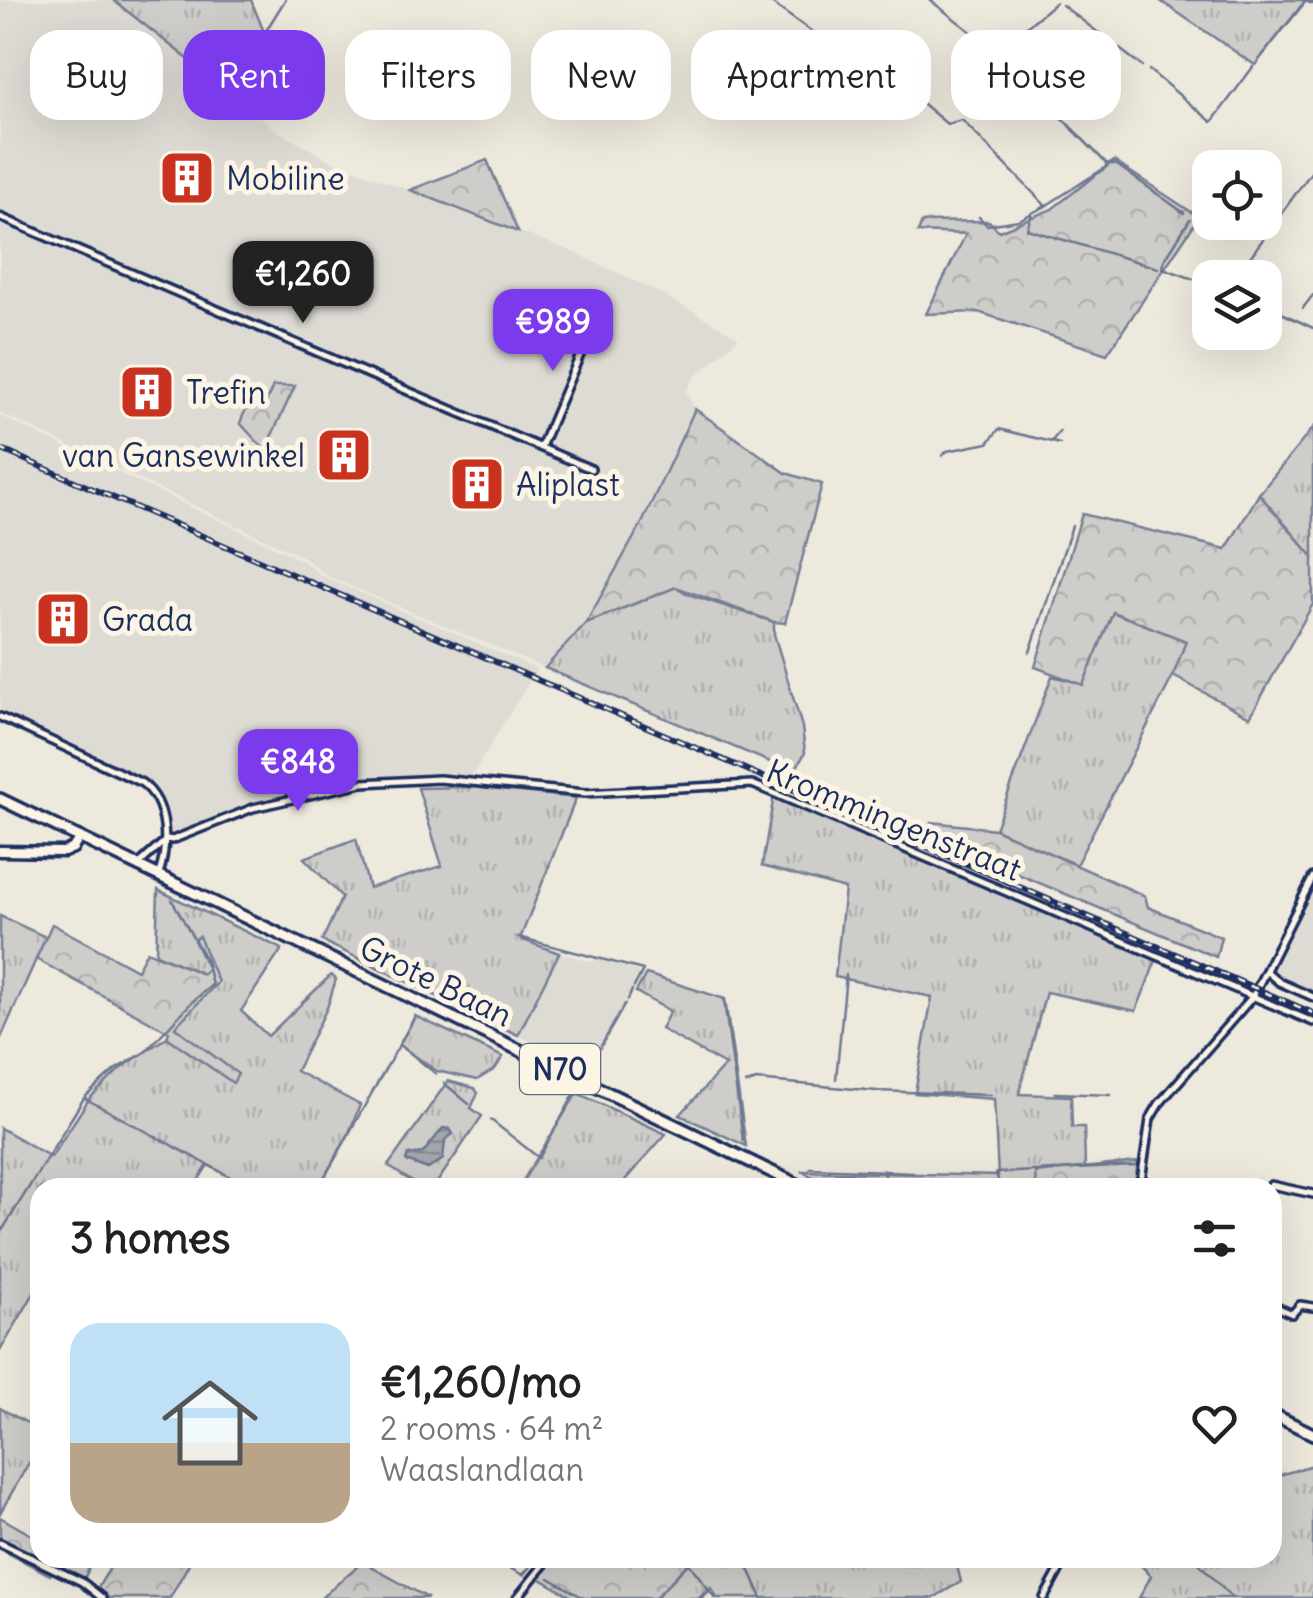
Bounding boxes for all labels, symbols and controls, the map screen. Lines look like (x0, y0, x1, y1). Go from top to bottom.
chip: Buy (30, 30, 163, 120)
chip: Rent (183, 30, 325, 120)
chip: Filters (345, 30, 511, 120)
chip: New (531, 30, 671, 120)
chip: Apartment (691, 30, 931, 120)
chip: House (951, 30, 1121, 120)
building icon: Mobiline (157, 148, 217, 208)
map controls (1192, 150, 1282, 350)
button: locate (1192, 150, 1282, 240)
place label: Mobiline (226, 158, 345, 199)
pin: €1,260 (222, 241, 384, 326)
text: €1,260 (255, 253, 351, 294)
button: layers (1192, 260, 1282, 350)
pin: €989 (494, 289, 612, 374)
text: €989 (515, 301, 591, 342)
building icon: Trefin (117, 362, 177, 422)
place label: Trefin (186, 372, 266, 413)
building icon: van Gansewinkel (314, 425, 374, 485)
place label: van Gansewinkel (62, 435, 305, 476)
building icon: Aliplast (447, 454, 507, 514)
place label: Aliplast (516, 464, 620, 505)
building icon: Grada (33, 589, 93, 649)
place label: Grada (102, 599, 193, 640)
pin: €848 (239, 729, 357, 814)
text: €848 (260, 741, 336, 782)
street label: Krommingenstraat (761, 750, 1028, 890)
street label: Grote Baan (353, 926, 519, 1036)
road number: N70 (520, 1044, 600, 1094)
icon: filters (1187, 1211, 1242, 1266)
text: 3 homes (70, 1212, 230, 1264)
text: €1,260/mo (380, 1356, 582, 1408)
icon: home (150, 1363, 270, 1483)
icon: heart (1187, 1396, 1242, 1451)
text: 2 rooms · 64 m² (380, 1408, 603, 1449)
text: Waaslandlaan (380, 1449, 584, 1490)

